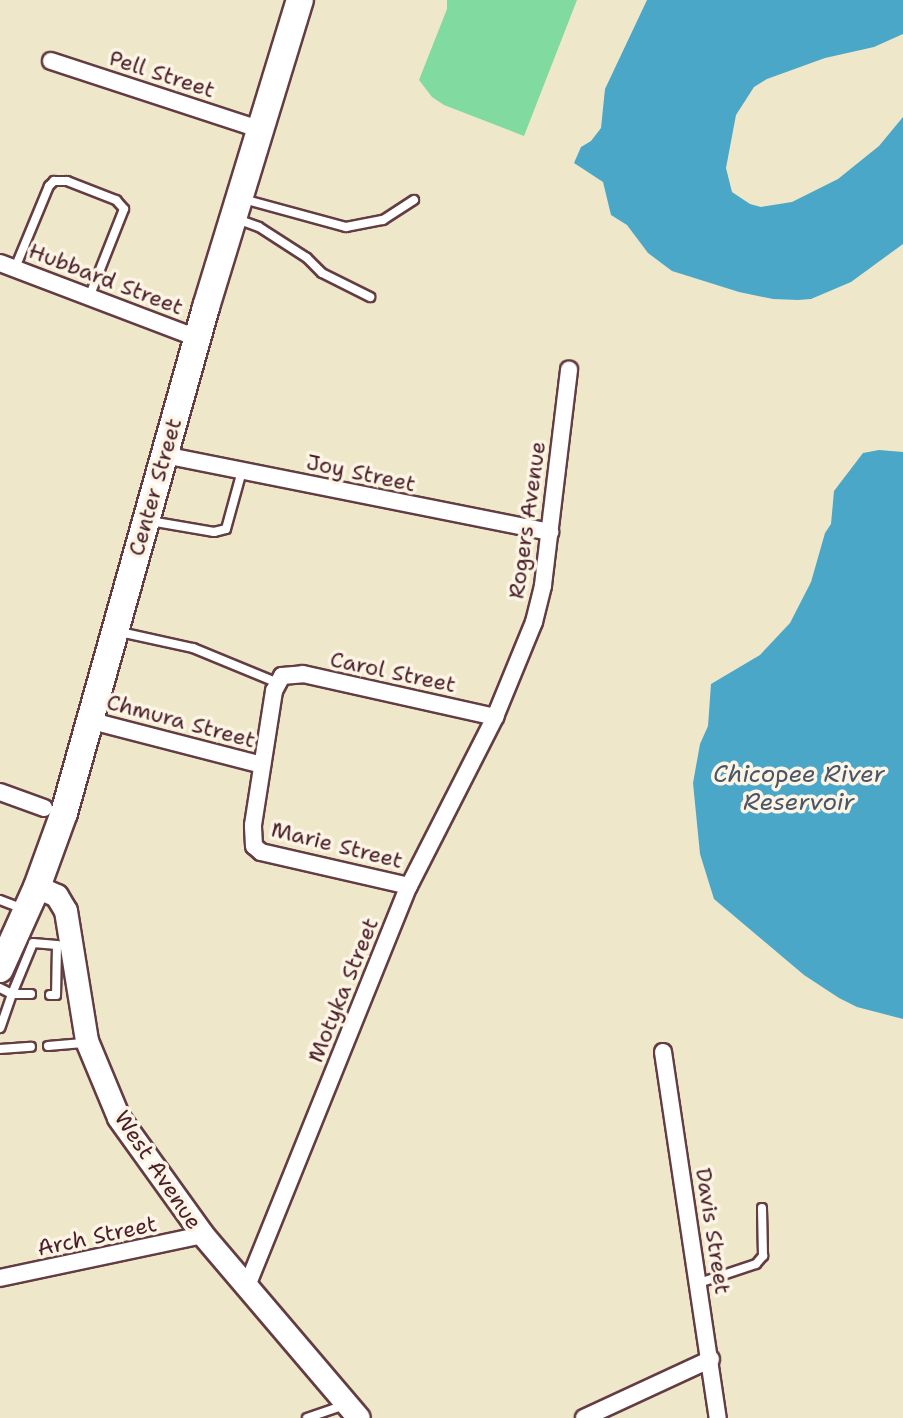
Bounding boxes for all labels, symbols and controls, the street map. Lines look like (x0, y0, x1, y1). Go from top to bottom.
street label: Pell Street (106, 45, 218, 103)
street label: Hubbard Street (25, 237, 187, 321)
street label: Center Street (123, 415, 187, 559)
street label: Rogers Avenue (503, 440, 551, 600)
street label: Joy Street (304, 449, 418, 497)
street label: Carol Street (328, 646, 458, 698)
street label: Chmura Street (104, 688, 258, 754)
water label: Chicopee River Reservoir (713, 761, 885, 817)
street label: Marie Street (269, 816, 405, 874)
street label: Motyka Street (302, 914, 384, 1066)
street label: West Avenue (109, 1106, 207, 1234)
street label: Davis Street (690, 1166, 736, 1296)
street label: Arch Street (35, 1210, 159, 1262)

